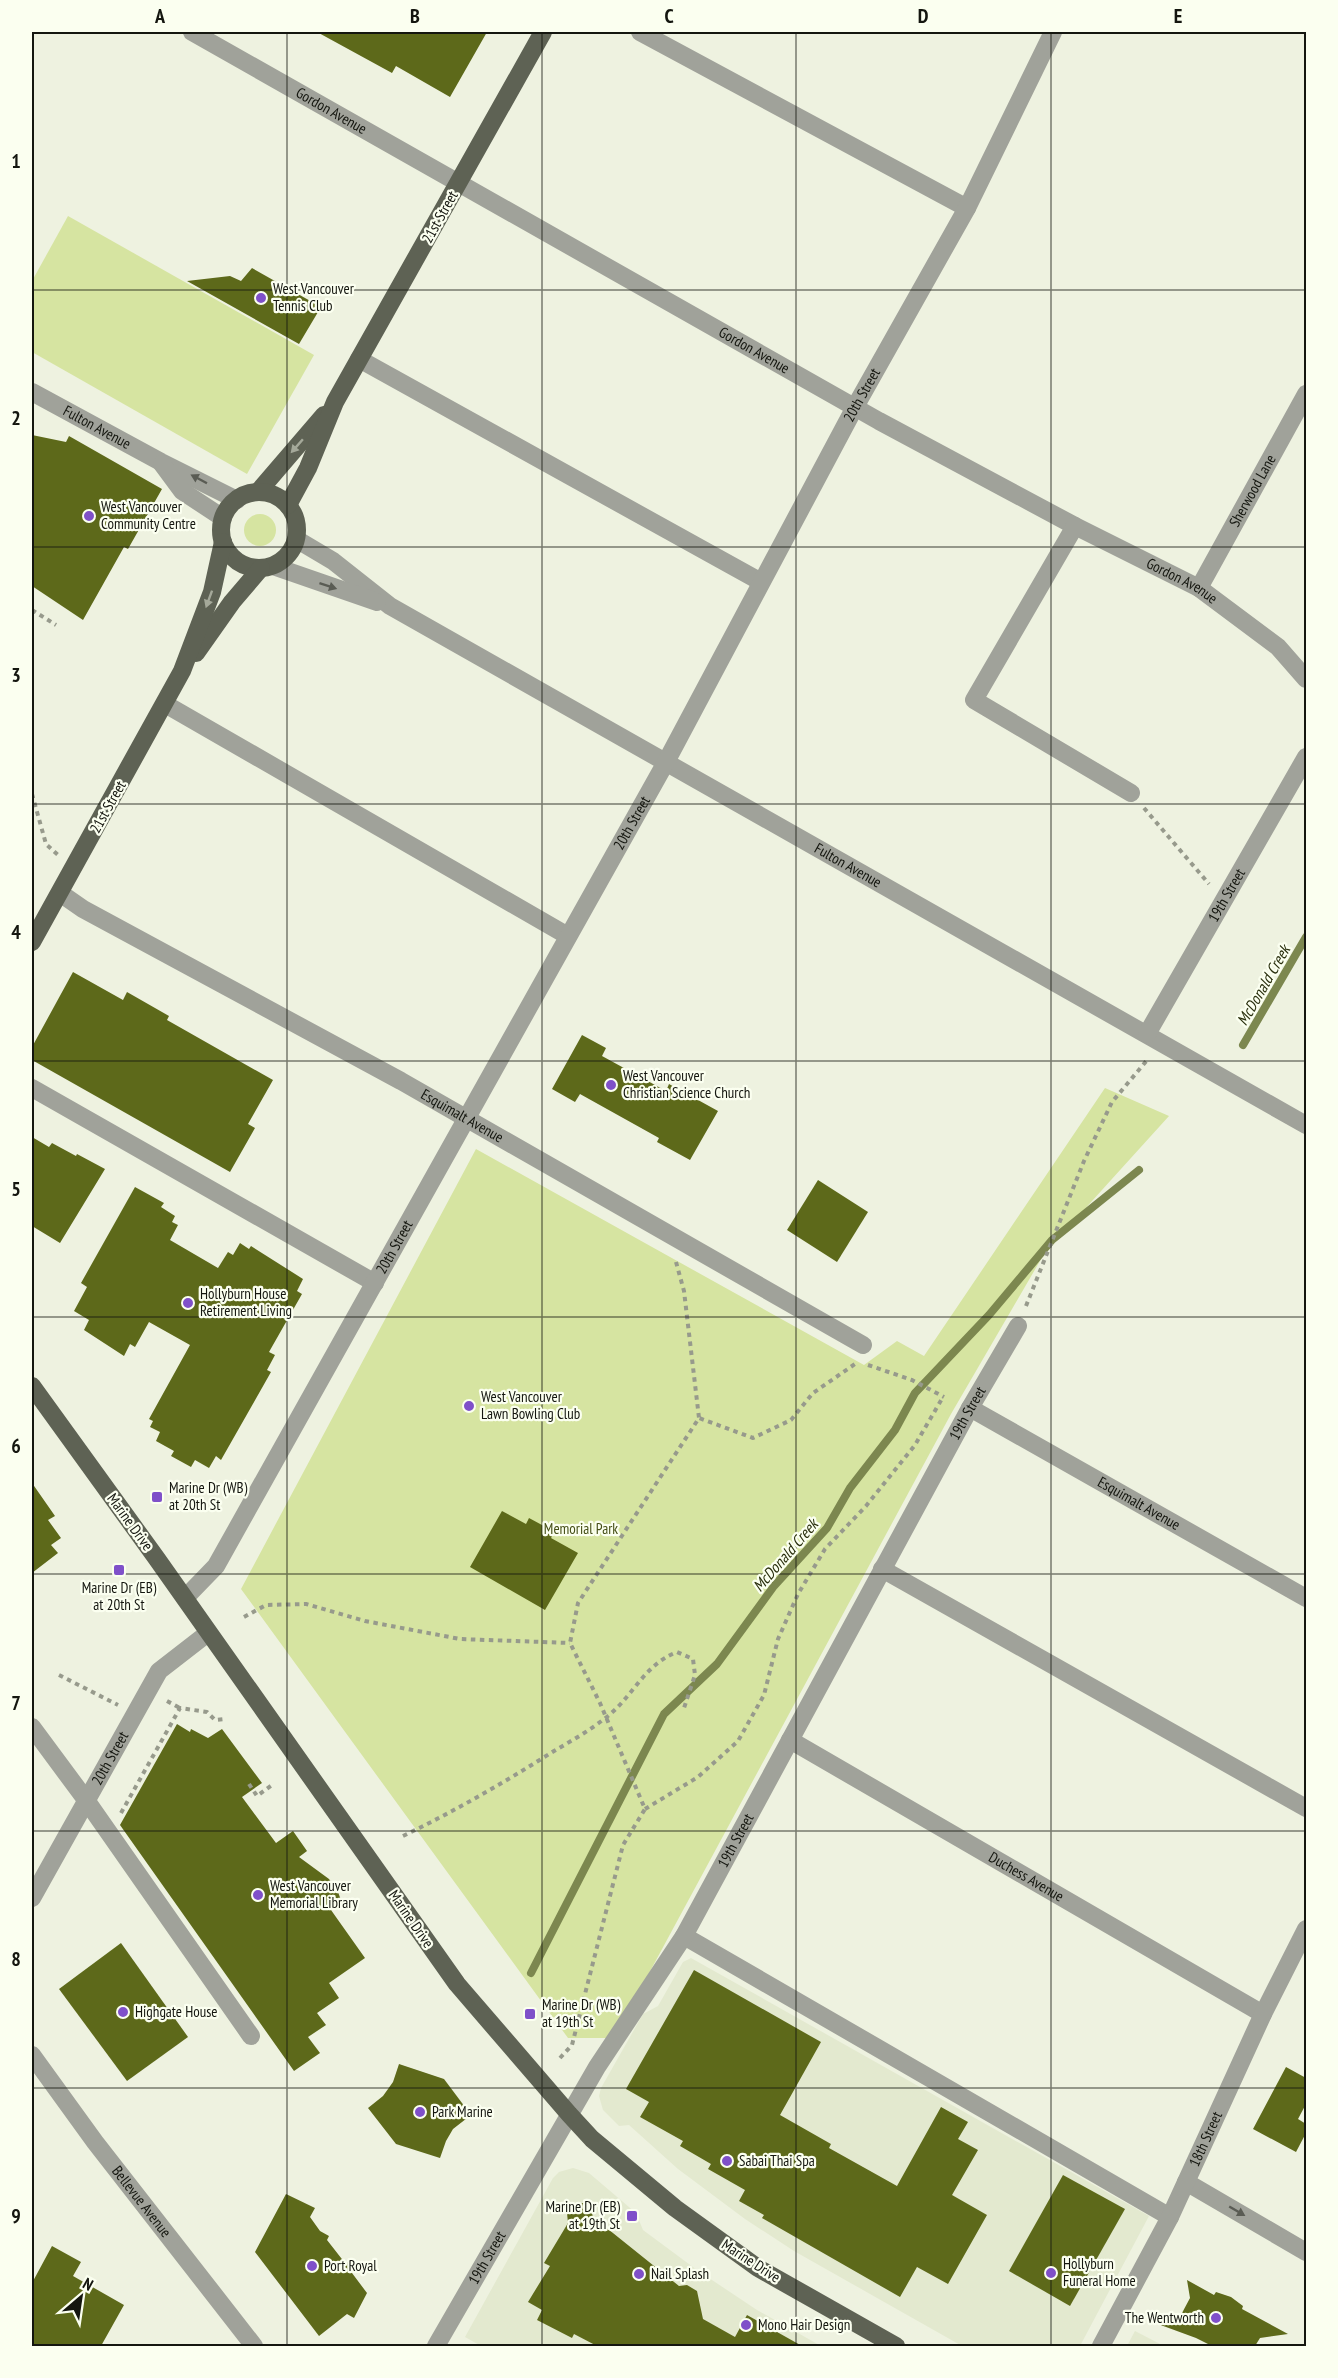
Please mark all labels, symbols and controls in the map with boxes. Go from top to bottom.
text: A [154,3,166,29]
text: B [410,3,420,29]
text: C [664,3,674,29]
text: D [918,3,929,29]
text: E [1174,3,1182,29]
street label: Gordon Avenue [293,83,370,138]
text: 1 [11,148,21,174]
street label: 21st Street [417,187,462,246]
place label: West Vancouver Tennis Club [273,279,355,315]
marker: West Vancouver Tennis Club [254,291,268,305]
street label: Gordon Avenue [716,322,793,377]
street label: 20th Street [839,364,884,425]
street label: Fulton Avenue [60,401,134,453]
text: 2 [11,405,21,431]
one-way arrow [291,438,304,453]
street label: Sherwood Lane [1225,451,1280,530]
one-way arrow [191,475,208,484]
place label: West Vancouver Community Centre [101,497,196,533]
marker: West Vancouver Community Centre [82,509,96,523]
street label: Gordon Avenue [1143,553,1222,608]
one-way arrow [319,582,337,591]
one-way arrow [204,590,214,608]
text: 3 [11,662,21,688]
street label: 21st Street [85,777,130,836]
street label: 20th Street [609,793,654,853]
street label: Fulton Avenue [811,839,885,892]
street label: 19th Street [1203,865,1249,925]
text: 4 [11,919,21,945]
water label: McDonald Creek [1232,940,1295,1029]
place label: West Vancouver Christian Science Church [623,1066,750,1102]
marker: West Vancouver Christian Science Church [604,1078,618,1092]
street label: Esquimalt Avenue [418,1084,507,1147]
text: 5 [11,1176,21,1202]
street label: 20th Street [371,1217,417,1277]
place label: Hollyburn House Retirement Living [200,1284,292,1320]
marker: Hollyburn House Retirement Living [181,1296,195,1310]
street label: 19th Street [944,1383,990,1443]
place label: West Vancouver Lawn Bowling Club [481,1387,580,1423]
marker: West Vancouver Lawn Bowling Club [462,1399,476,1413]
text: 6 [11,1433,21,1459]
street label: Esquimalt Avenue [1094,1472,1184,1534]
place label: Marine Dr (WB) at 20th St [169,1478,248,1514]
street label: Marine Drive [103,1489,158,1554]
marker: Marine Dr (WB) at 20th St [150,1490,164,1504]
water label: McDonald Creek [748,1513,823,1595]
park label: Memorial Park [544,1519,618,1538]
marker: Marine Dr (EB) at 20th St [112,1563,126,1577]
place label: Marine Dr (EB) at 20th St [82,1578,157,1614]
text: 7 [11,1690,21,1716]
street label: 20th Street [87,1728,132,1788]
street label: 19th Street [713,1810,758,1871]
street label: Duchess Avenue [986,1847,1067,1906]
place label: West Vancouver Memorial Library [270,1876,358,1912]
street label: Marine Drive [385,1886,438,1951]
marker: West Vancouver Memorial Library [251,1888,265,1902]
text: 8 [11,1946,21,1972]
place label: Marine Dr (WB) at 19th St [542,1995,621,2031]
place label: Highgate House [135,2002,218,2021]
marker: Highgate House [116,2005,130,2019]
marker: Marine Dr (WB) at 19th St [523,2007,537,2021]
place label: Park Marine [432,2102,493,2121]
marker: Park Marine [413,2105,427,2119]
street label: 18th Street [1184,2108,1226,2169]
place label: Sabai Thai Spa [739,2151,815,2170]
marker: Sabai Thai Spa [720,2154,734,2168]
street label: Bellevue Avenue [108,2162,176,2241]
place label: Marine Dr (EB) at 19th St [545,2197,620,2233]
text: 9 [11,2203,21,2229]
one-way arrow [1229,2206,1246,2216]
marker: Marine Dr (EB) at 19th St [625,2209,639,2223]
street label: 19th Street [464,2227,509,2288]
street label: Marine Drive [718,2235,784,2287]
place label: Hollyburn Funeral Home [1063,2254,1136,2290]
place label: Port Royal [324,2256,377,2275]
marker: Port Royal [305,2259,319,2273]
place label: Nail Splash [651,2264,709,2283]
marker: Hollyburn Funeral Home [1044,2266,1058,2280]
north arrow [51,2267,111,2327]
marker: Nail Splash [632,2267,646,2281]
text: N [80,2273,97,2295]
place label: The Wentworth [1125,2308,1204,2327]
marker: The Wentworth [1209,2311,1223,2325]
place label: Mono Hair Design [758,2315,850,2334]
marker: Mono Hair Design [739,2318,753,2332]

